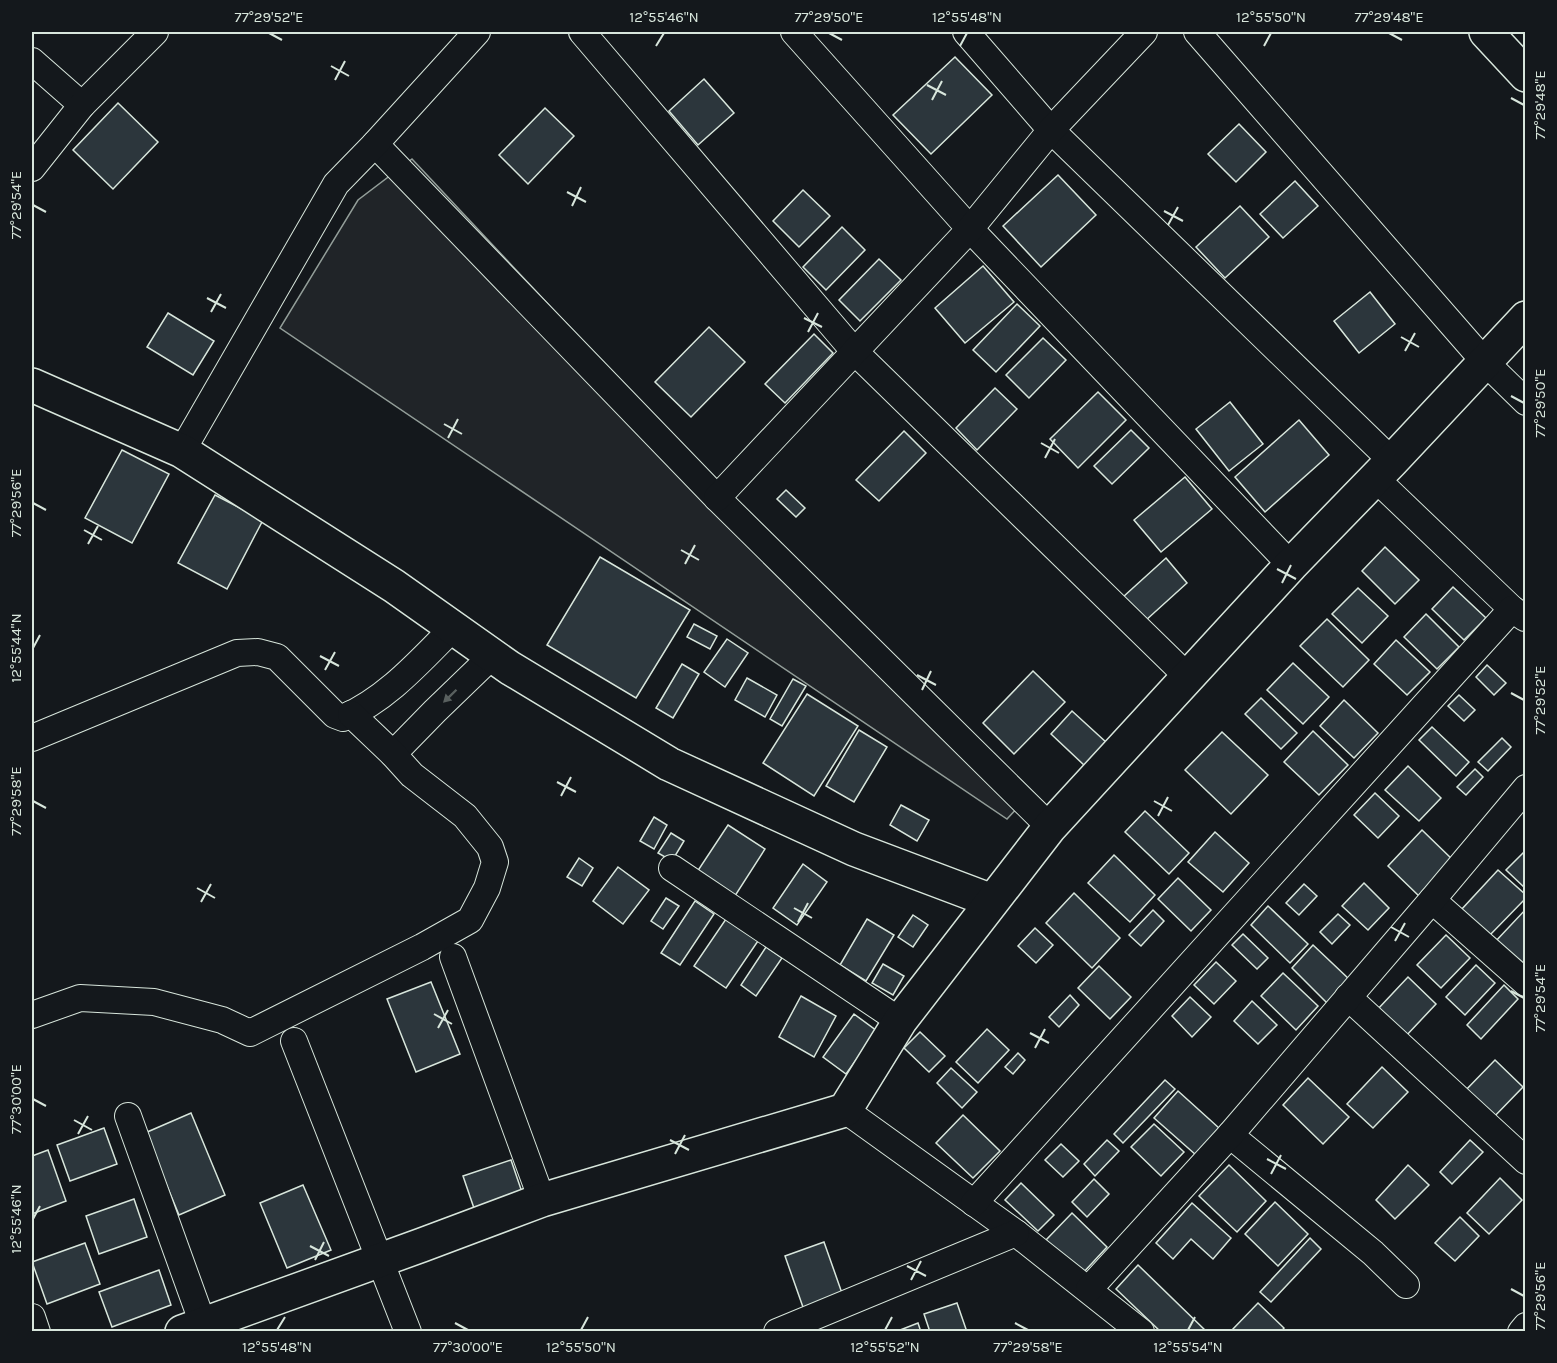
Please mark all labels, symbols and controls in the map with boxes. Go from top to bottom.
text: 77°29'52"E [235,8,303,26]
text: 12°55'46"N [629,8,699,26]
text: 77°29'50"E [795,8,864,26]
text: 12°55'48"N [932,8,1002,26]
text: 12°55'50"N [1236,8,1306,26]
text: 77°29'48"E [1354,8,1424,26]
text: 77°29'48"E [1531,70,1549,140]
text: 77°29'54"E [7,171,25,239]
text: 77°29'50"E [1531,369,1549,438]
text: 77°29'56"E [7,469,25,537]
text: 12°55'44"N [7,613,25,683]
text: 77°29'52"E [1531,666,1549,734]
one-way arrow [442,689,457,703]
text: 77°29'58"E [7,766,25,836]
text: 77°29'54"E [1531,964,1549,1032]
text: 77°30'00"E [7,1064,25,1134]
text: 12°55'46"N [7,1184,25,1254]
text: 77°29'56"E [1531,1262,1549,1330]
text: 12°55'48"N [242,1338,312,1356]
text: 77°30'00"E [433,1338,503,1356]
text: 12°55'50"N [546,1338,616,1356]
text: 12°55'52"N [850,1338,920,1356]
text: 77°29'58"E [993,1338,1063,1356]
text: 12°55'54"N [1153,1338,1223,1356]

